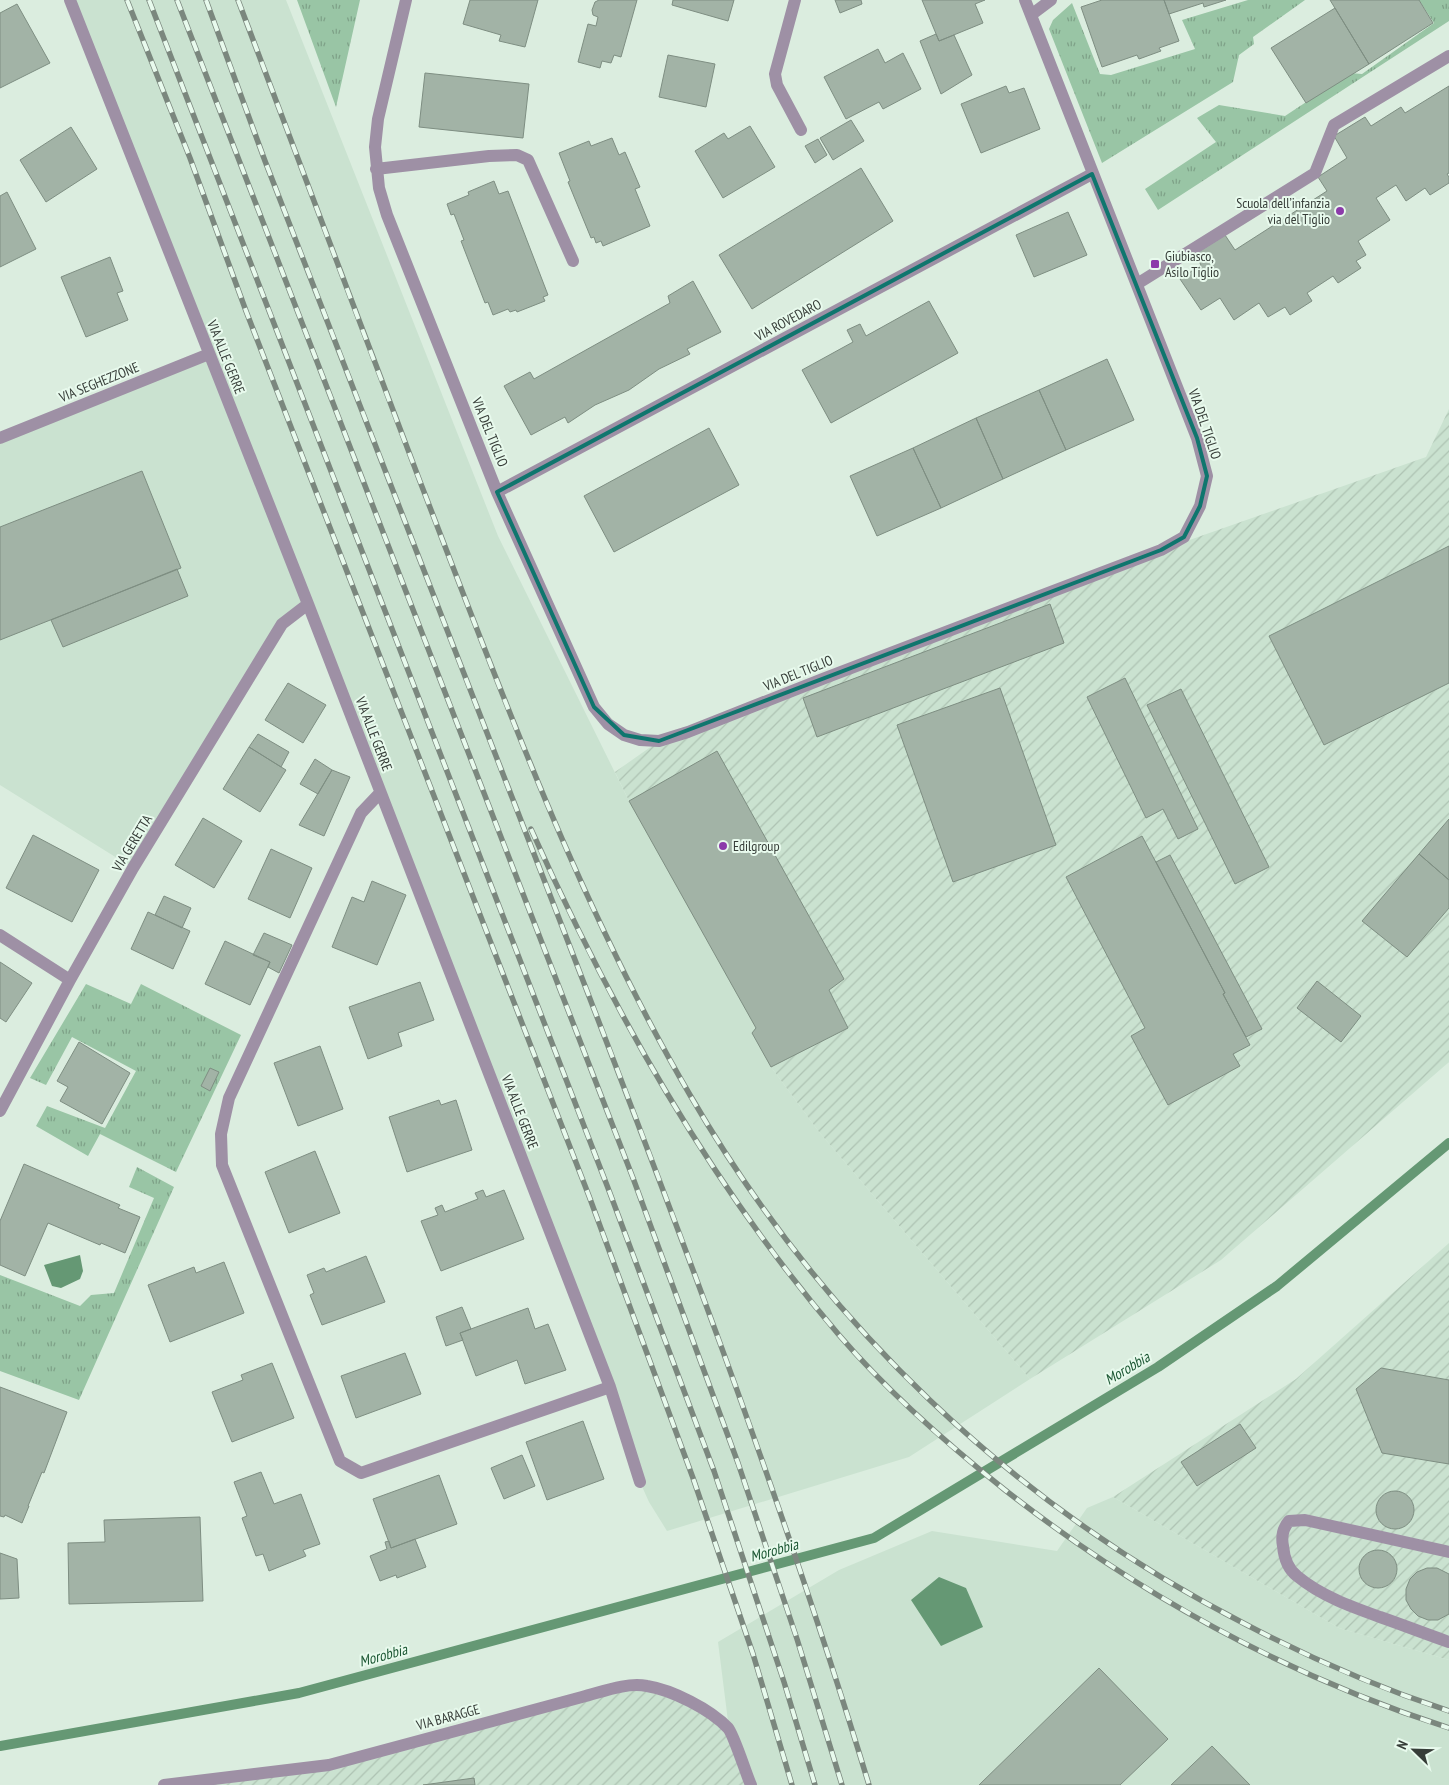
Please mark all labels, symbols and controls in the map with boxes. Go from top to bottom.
place label: Scuola dell’infanzia via del Tiglio [1236,194,1330,228]
marker: Scuola dell’infanzia via del Tiglio [1334,205,1346,217]
place label: Giubiasco, Asilo Tiglio [1165,247,1219,281]
marker: Giubiasco, Asilo Tiglio [1149,258,1161,270]
street label: VIA ROVEDARO [751,295,825,345]
street label: VIA ALLE GERRE [203,317,249,397]
street label: VIA SEGHEZZONE [56,358,141,407]
street label: VIA DEL TIGLIO [1184,385,1226,462]
street label: VIA DEL TIGLIO [468,394,512,470]
street label: VIA DEL TIGLIO [760,651,836,695]
street label: VIA ALLE GERRE [351,693,396,774]
street label: VIA GERETTA [108,811,156,876]
place label: Edilgroup [733,837,779,855]
marker: Edilgroup [717,840,729,852]
street label: VIA ALLE GERRE [497,1071,542,1152]
water label: Morobbia [1101,1347,1154,1389]
water label: Morobbia [748,1534,801,1566]
water label: Morobbia [357,1639,410,1671]
street label: VIA BARAGGE [414,1700,482,1734]
north arrow [1389,1725,1439,1775]
text: N [1392,1738,1412,1752]

